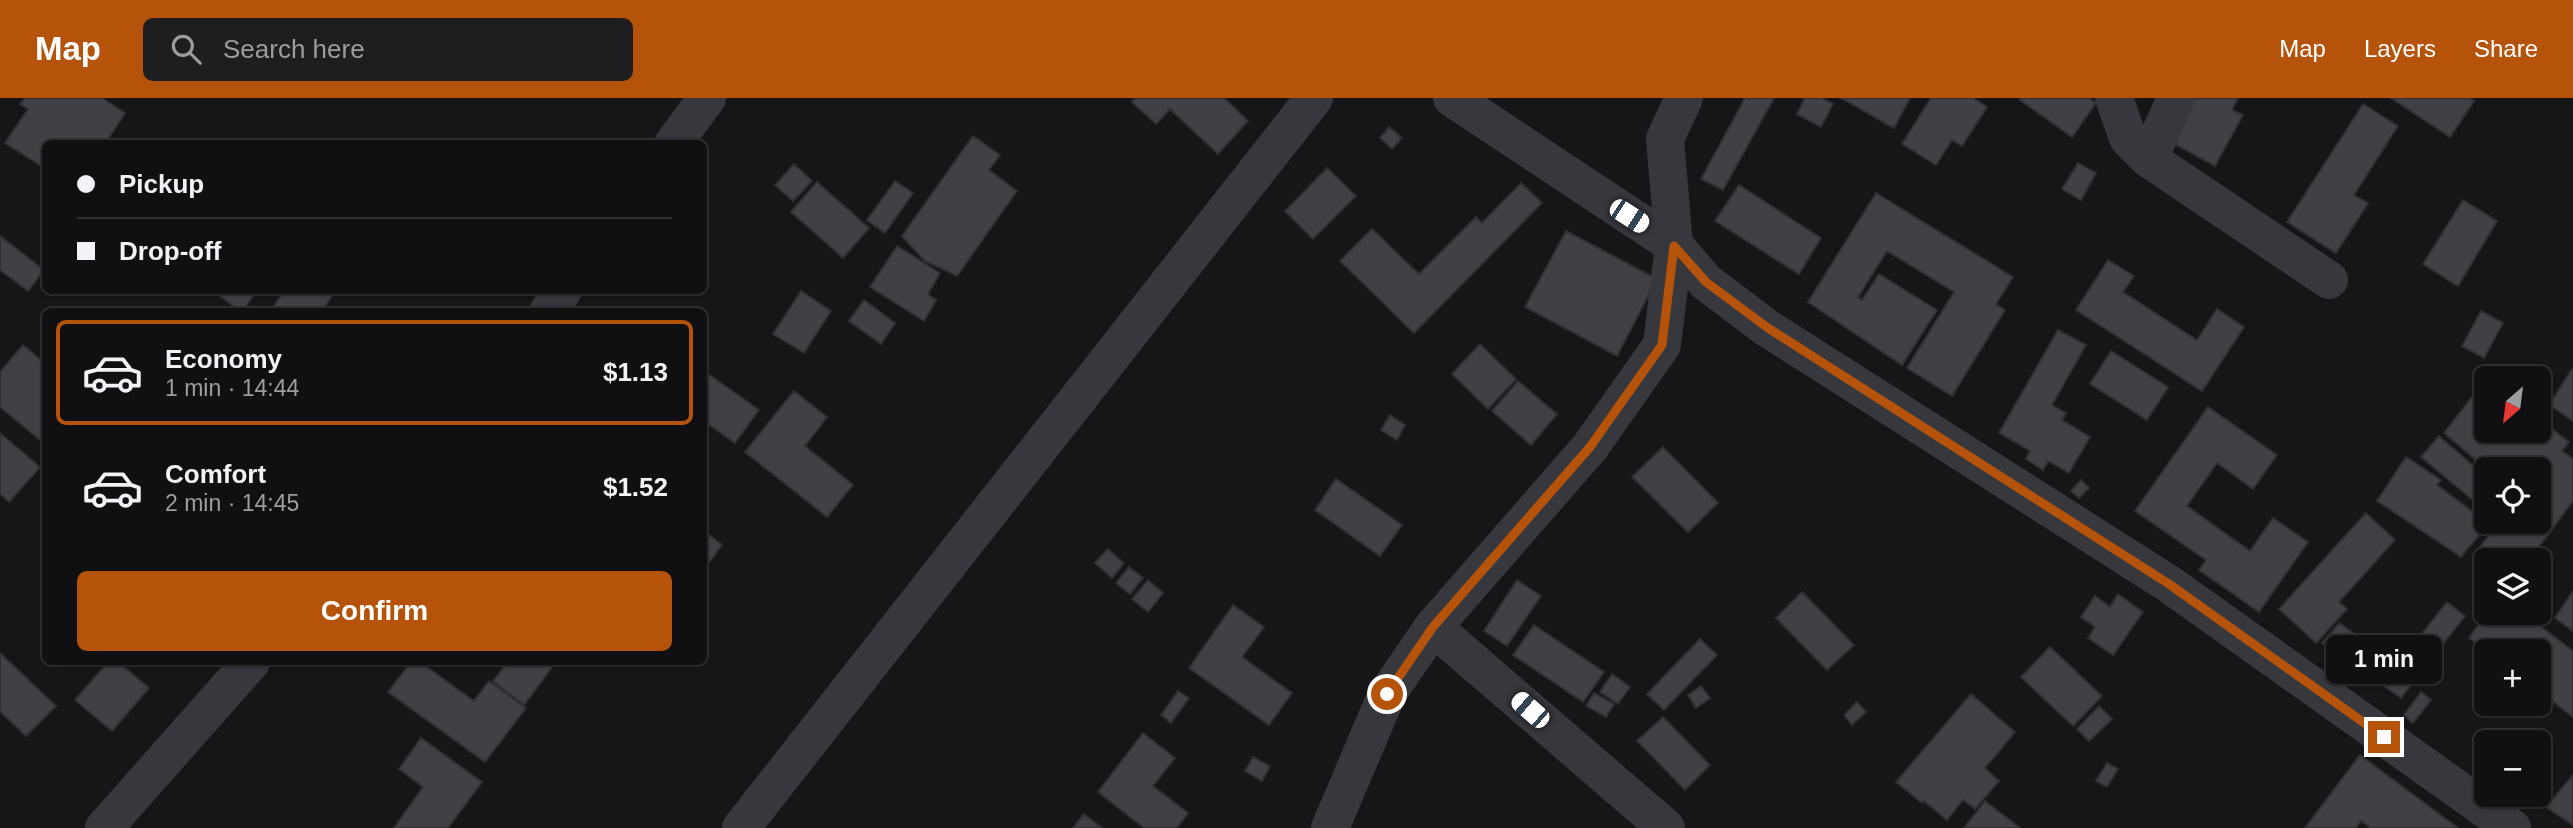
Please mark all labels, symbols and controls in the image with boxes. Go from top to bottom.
search box [143,18,633,81]
text: Map [35,30,101,67]
icon: search [167,30,205,68]
text: Search here [223,34,365,64]
text: Map [2279,35,2326,62]
text: Layers [2364,35,2436,62]
text: Share [2474,35,2538,62]
text: Pickup [119,169,204,199]
car [1606,196,1653,236]
text: Drop-off [119,236,222,266]
icon: car [81,341,144,404]
text: Economy [165,344,282,374]
text: $1.13 [603,357,668,387]
north arrow [2474,366,2552,443]
map controls [2474,366,2551,807]
text: 1 min · 14:44 [165,375,299,401]
icon: car [81,456,144,519]
button: locate [2474,457,2551,534]
text: Comfort [165,459,266,489]
text: $1.52 [603,472,668,502]
text: 2 min · 14:45 [165,490,299,516]
button: layers [2474,548,2551,625]
button: Confirm [77,571,672,651]
callout: 1 min [2326,636,2442,684]
button: + [2474,639,2551,716]
text: 1 min [2354,646,2414,672]
route start [1371,678,1403,710]
car [1508,688,1553,732]
route end [2368,721,2400,753]
button: − [2474,730,2551,807]

